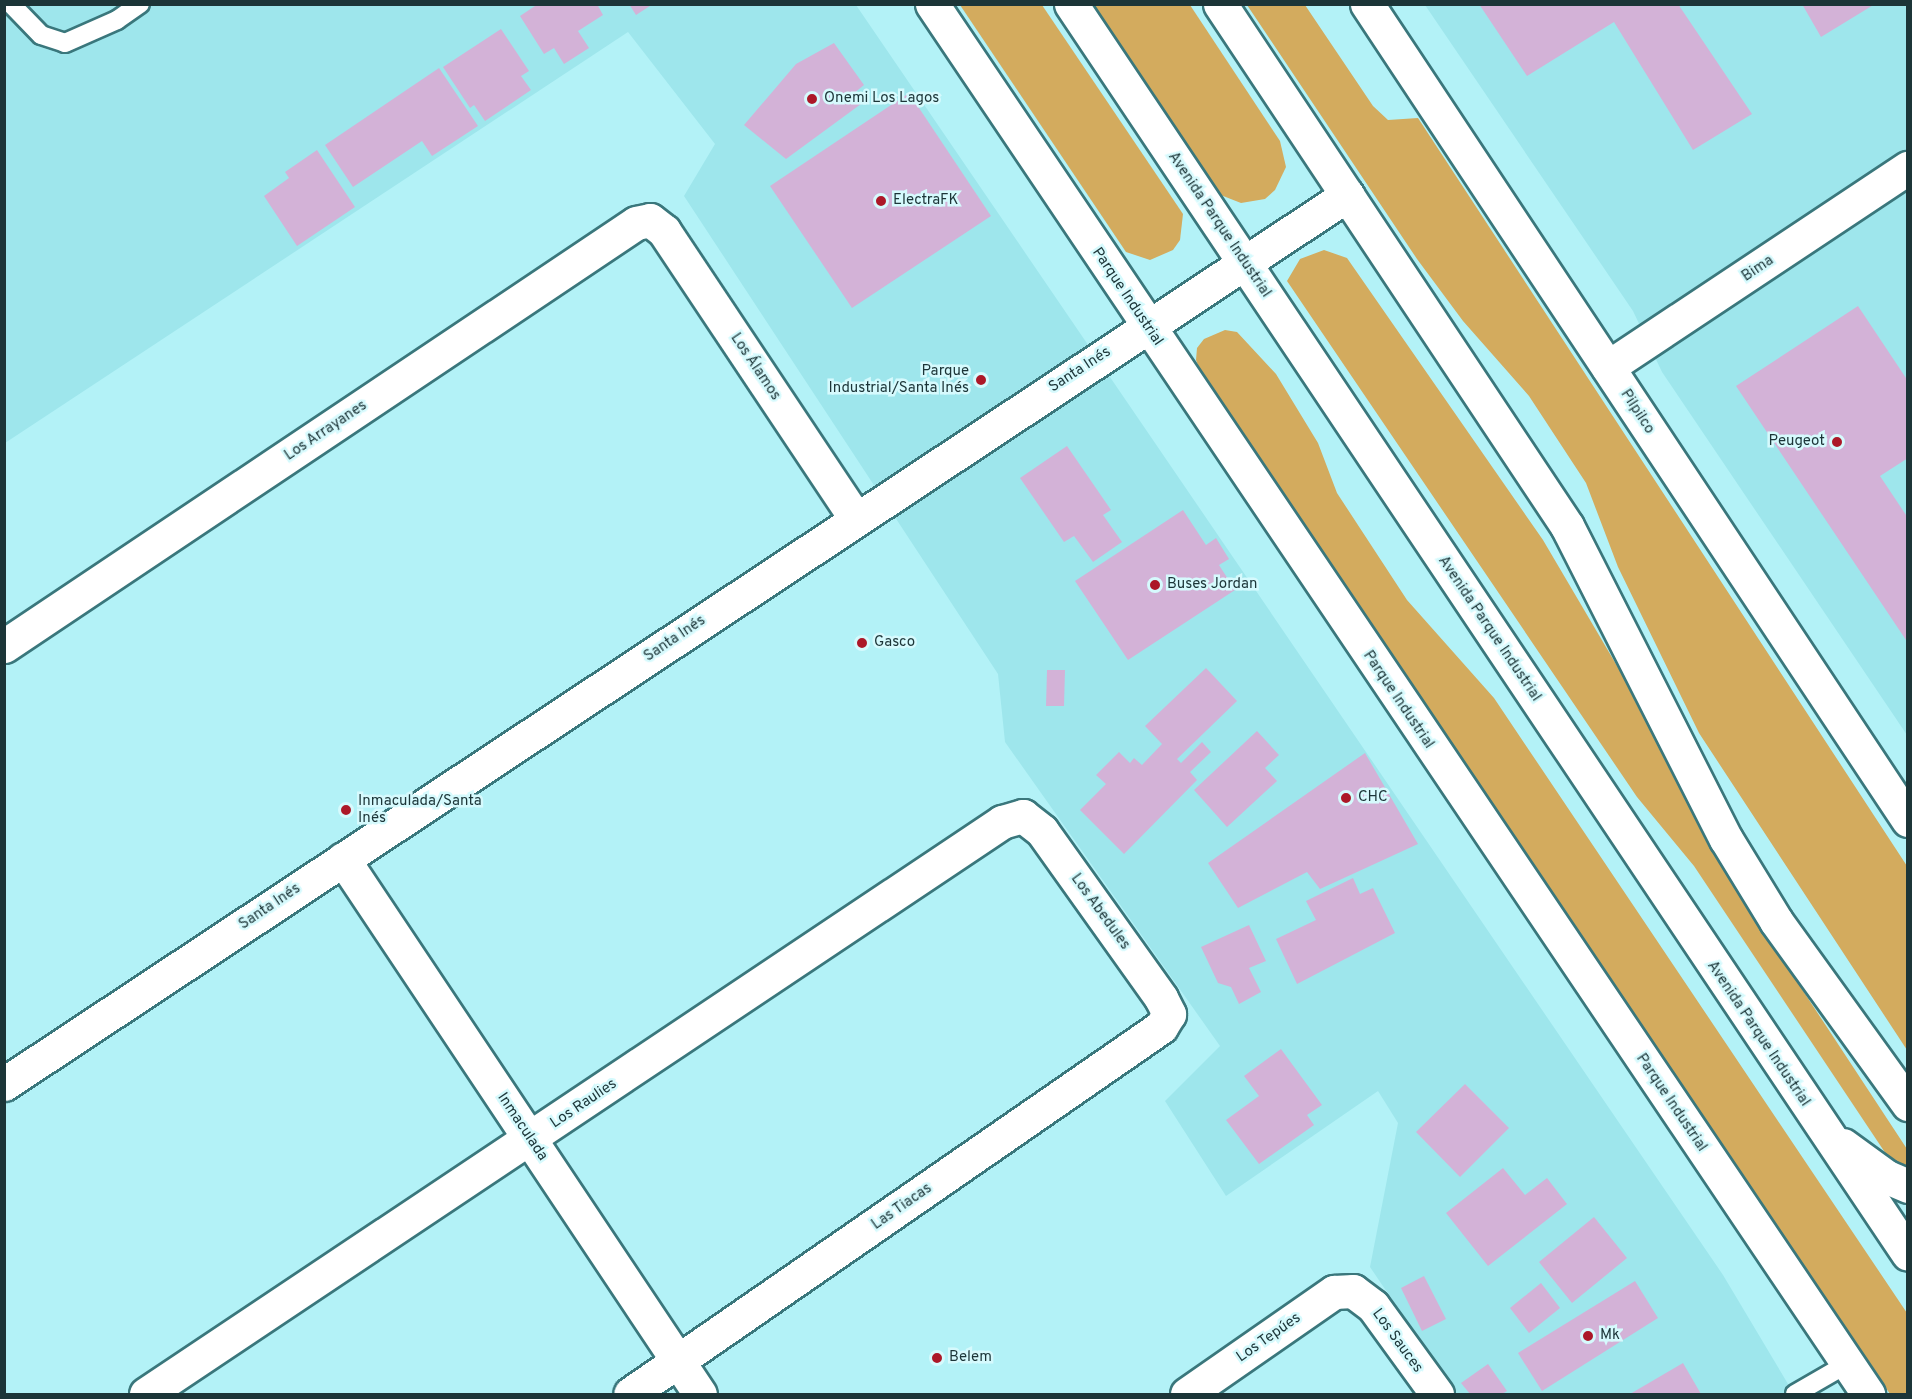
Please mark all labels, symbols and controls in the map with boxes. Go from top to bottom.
place label: Onemi Los Lagos [824,90,939,108]
marker: Onemi Los Lagos [805,92,819,106]
street label: Avenida Parque Industrial [1164,149,1274,301]
place label: ElectraFK [893,192,958,210]
marker: ElectraFK [874,194,888,208]
street label: Parque Industrial [1088,245,1166,349]
street label: Bima [1739,252,1777,286]
street label: Los Álamos [726,330,784,404]
street label: Santa Inés [1046,343,1114,397]
place label: Parque Industrial/Santa Inés [829,362,969,397]
marker: Parque Industrial/Santa Inés [974,373,988,387]
street label: Pilpilco [1616,386,1658,438]
street label: Los Arrayanes [281,397,371,465]
place label: Peugeot [1768,433,1825,451]
marker: Peugeot [1830,435,1844,449]
street label: Avenida Parque Industrial [1434,553,1544,705]
place label: Buses Jordan [1167,576,1258,594]
marker: Buses Jordan [1148,578,1162,592]
street label: Santa Inés [641,612,709,666]
place label: Gasco [874,634,915,652]
marker: Gasco [855,636,869,650]
street label: Parque Industrial [1359,648,1437,752]
place label: CHC [1358,789,1388,807]
marker: CHC [1339,791,1353,805]
place label: Inmaculada/Santa Inés [358,792,482,827]
marker: Inmaculada/Santa Inés [339,803,353,817]
street label: Los Abedules [1066,870,1134,954]
street label: Santa Inés [236,880,304,934]
street label: Avenida Parque Industrial [1703,958,1813,1110]
street label: Parque Industrial [1632,1051,1710,1155]
street label: Los Raulies [547,1075,621,1133]
street label: Inmaculada [493,1090,551,1164]
street label: Las Tiacas [868,1180,936,1234]
street label: Los Sauces [1368,1305,1426,1377]
street label: Los Tepúes [1233,1309,1305,1367]
place label: Mk [1600,1327,1620,1345]
marker: Mk [1581,1329,1595,1343]
place label: Belem [949,1349,992,1367]
marker: Belem [930,1351,944,1365]

